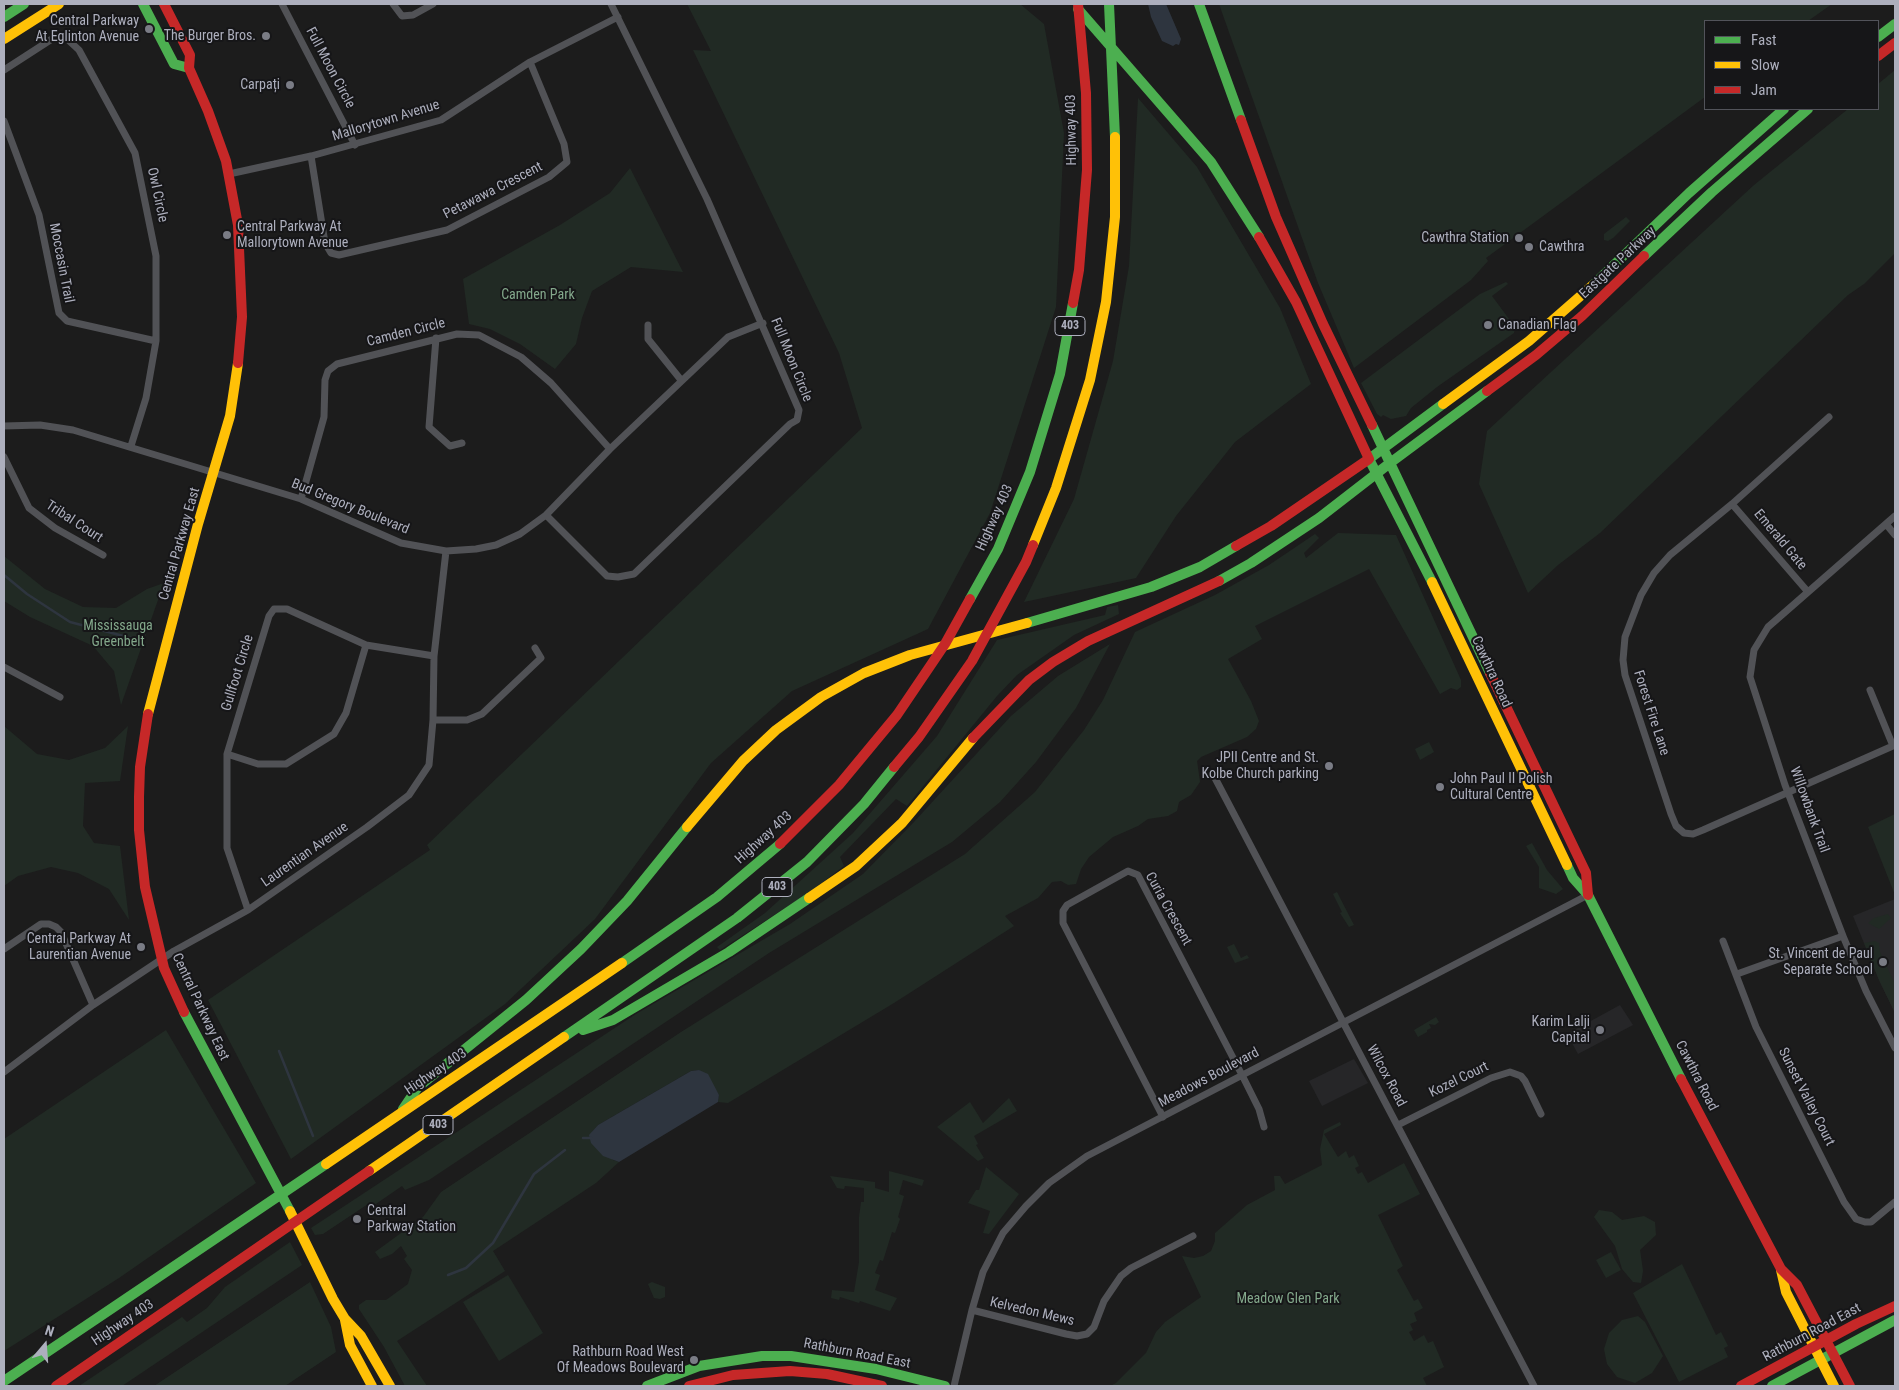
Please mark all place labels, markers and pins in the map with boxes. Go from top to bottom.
place label: Central Parkway At Eglinton Avenue [35,13,139,46]
marker: Central Parkway At Eglinton Avenue [143,23,155,35]
place label: The Burger Bros. [164,28,256,44]
marker: The Burger Bros. [260,30,272,42]
place label: Carpați [240,77,280,93]
marker: Carpați [284,79,296,91]
place label: Central Parkway At Mallorytown Avenue [237,219,348,252]
marker: Central Parkway At Mallorytown Avenue [221,229,233,241]
place label: Cawthra Station [1421,230,1509,246]
marker: Cawthra Station [1513,232,1525,244]
place label: Cawthra [1539,239,1584,255]
marker: Cawthra [1523,241,1535,253]
place label: Canadian Flag [1498,317,1577,333]
marker: Canadian Flag [1482,319,1494,331]
place label: JPII Centre and St. Kolbe Church parking [1202,750,1319,782]
marker: JPII Centre and St. Kolbe Church parking [1323,760,1335,772]
place label: John Paul II Polish Cultural Centre [1450,771,1553,804]
marker: John Paul II Polish Cultural Centre [1434,781,1446,793]
place label: Central Parkway At Laurentian Avenue [27,931,131,964]
marker: Central Parkway At Laurentian Avenue [135,941,147,953]
place label: St. Vincent de Paul Separate School [1769,946,1873,979]
marker: St. Vincent de Paul Separate School [1877,956,1889,968]
place label: Karim Lalji Capital [1531,1014,1590,1046]
marker: Karim Lalji Capital [1594,1024,1606,1036]
place label: Central Parkway Station [367,1203,456,1236]
marker: Central Parkway Station [351,1213,363,1225]
place label: Rathburn Road West Of Meadows Boulevard [557,1344,684,1376]
marker: Rathburn Road West Of Meadows Boulevard [688,1354,700,1366]

